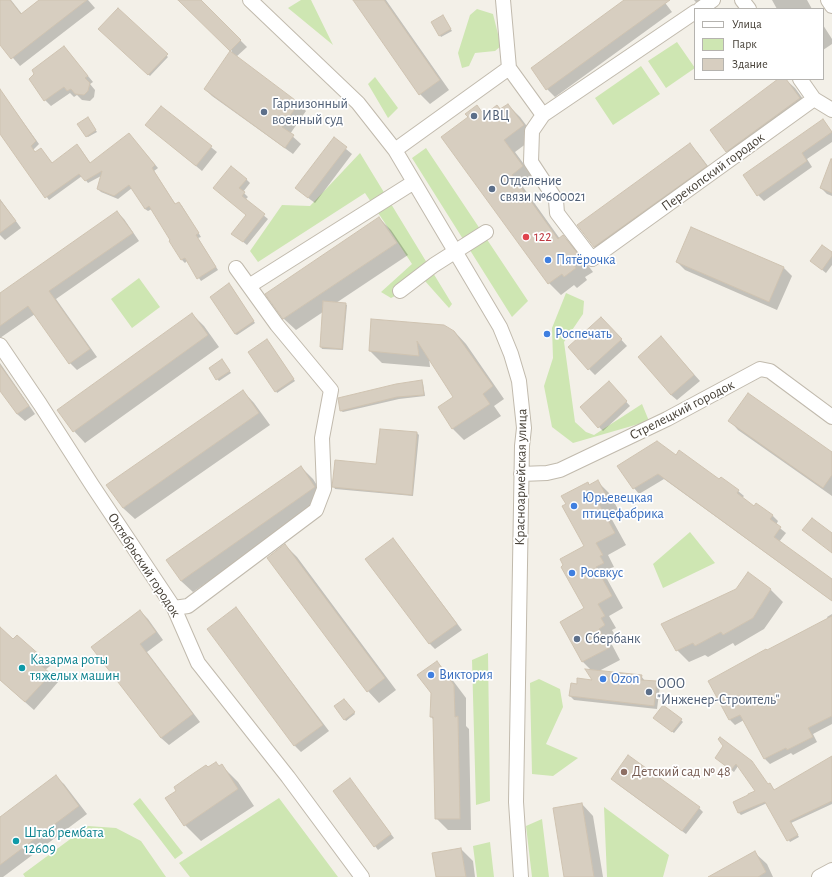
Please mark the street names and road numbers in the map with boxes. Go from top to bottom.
street label: Перекопский городок [658,129,768,215]
street label: Стрелецкий городок [627,376,737,444]
street label: Красноармейская улица [511,408,531,546]
street label: Октябрьский городок [104,510,184,620]

